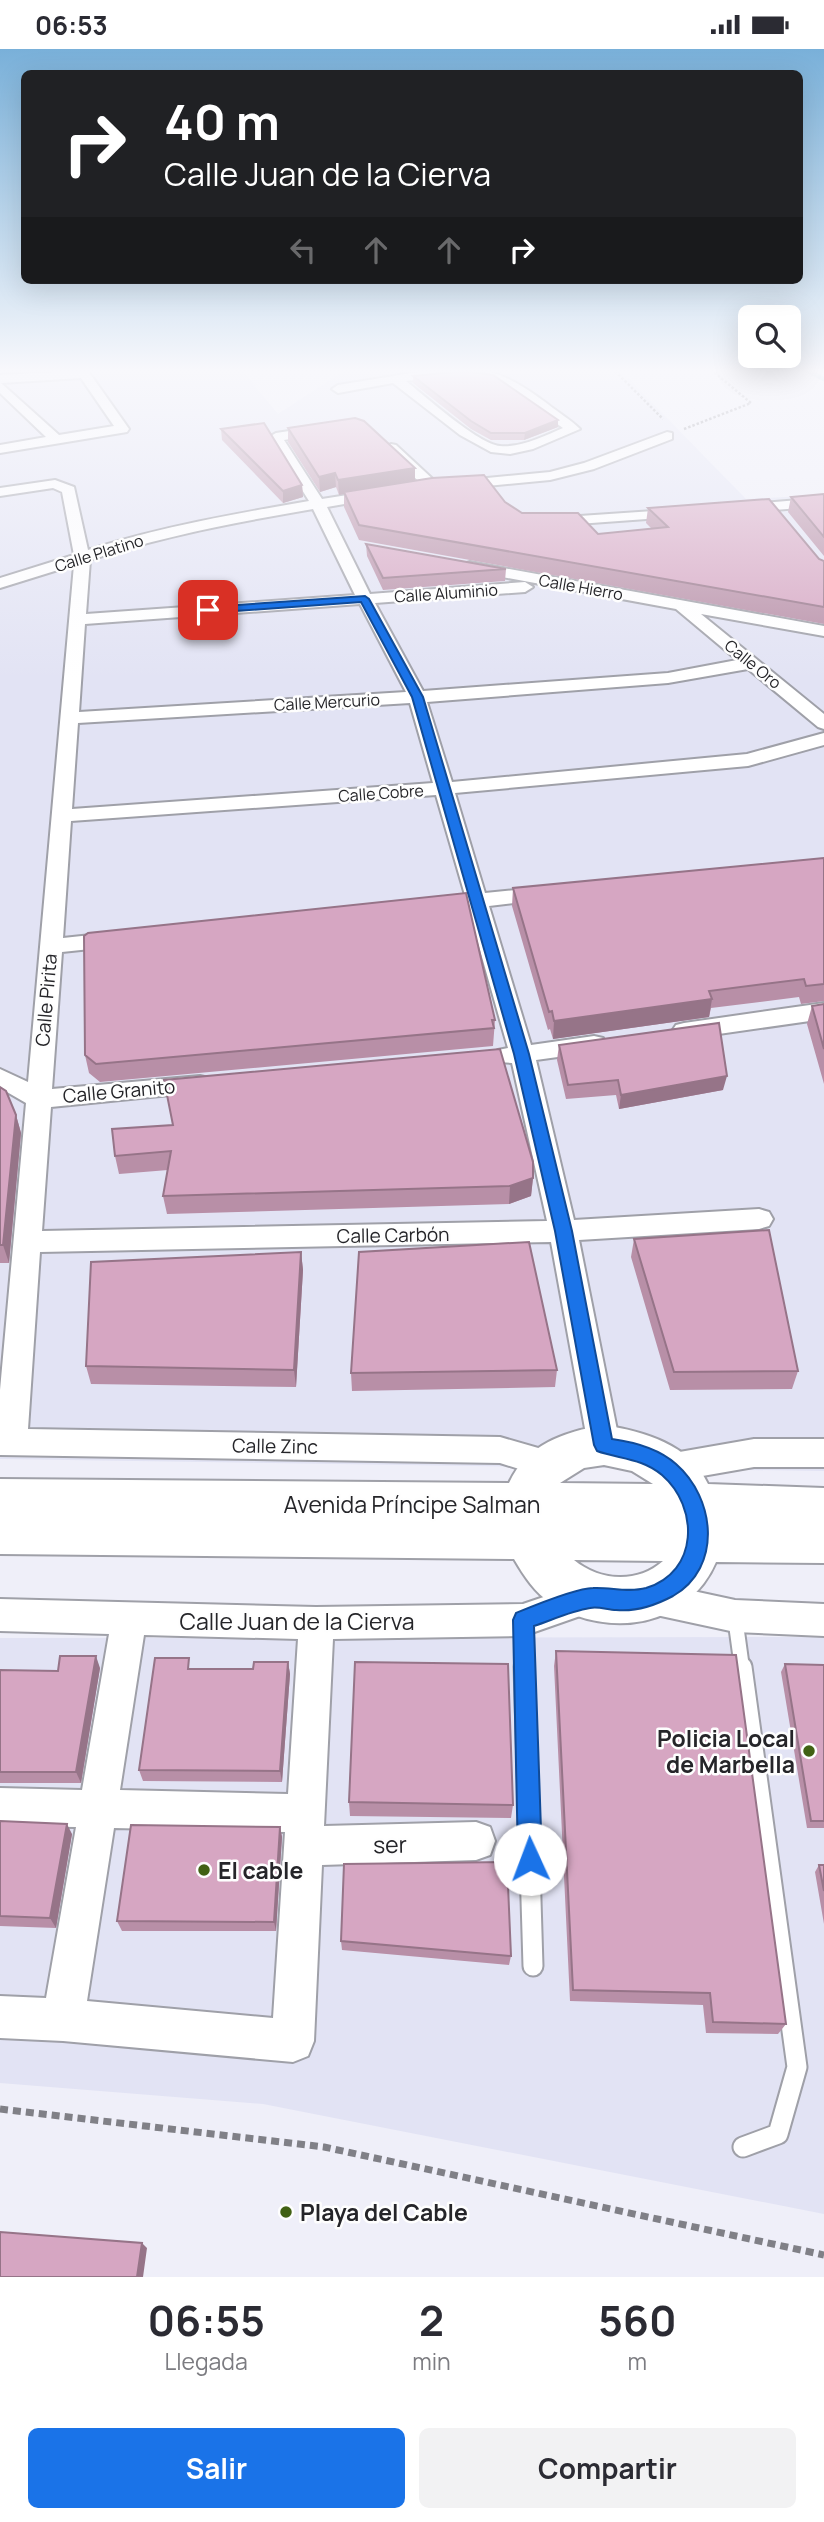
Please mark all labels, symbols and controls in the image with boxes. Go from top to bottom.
text: 06:53 [35,7,108,43]
text: 40 m [164,88,280,155]
icon: right [49,98,140,189]
text: Calle Juan de la Cierva [164,152,491,196]
icon: left [284,231,322,269]
icon: ahead [357,231,395,269]
icon: ahead [430,231,468,269]
icon: right [503,231,541,269]
map controls [738,305,801,368]
button: search [738,305,801,368]
street label: Calle Platino [52,529,146,577]
street label: Calle Hierro [537,569,625,605]
street label: Calle Aluminio [393,578,499,608]
pin [178,580,238,640]
icon: arrive [189,591,227,629]
street label: Calle Oro [720,634,786,694]
street label: Calle Mercurio [273,688,381,716]
street label: Calle Cobre [337,779,425,807]
street label: Calle Pirita [29,952,63,1048]
street label: Calle Granito [62,1073,176,1109]
street label: Calle Carbón [336,1221,450,1249]
street label: Calle Zinc [232,1432,318,1460]
street label: Avenida Príncipe Salman [284,1488,540,1520]
street label: Calle Juan de la Cierva [179,1605,415,1637]
place label: Policia Local de Marbella [657,1722,795,1780]
marker: Policia Local de Marbella [801,1743,817,1759]
position arrow [493,1822,567,1896]
street label: ser [373,1828,407,1860]
place label: El cable [218,1854,303,1886]
marker: El cable [196,1862,212,1878]
place label: Playa del Cable [300,2196,468,2228]
marker: Playa del Cable [278,2204,294,2220]
text: 06:55 [147,2291,265,2349]
text: 2 [419,2291,444,2349]
text: 560 [598,2291,677,2349]
text: Llegada [164,2345,248,2377]
text: min [412,2345,451,2377]
text: m [628,2345,647,2377]
button: Salir [28,2428,405,2508]
button: Compartir [419,2428,796,2508]

